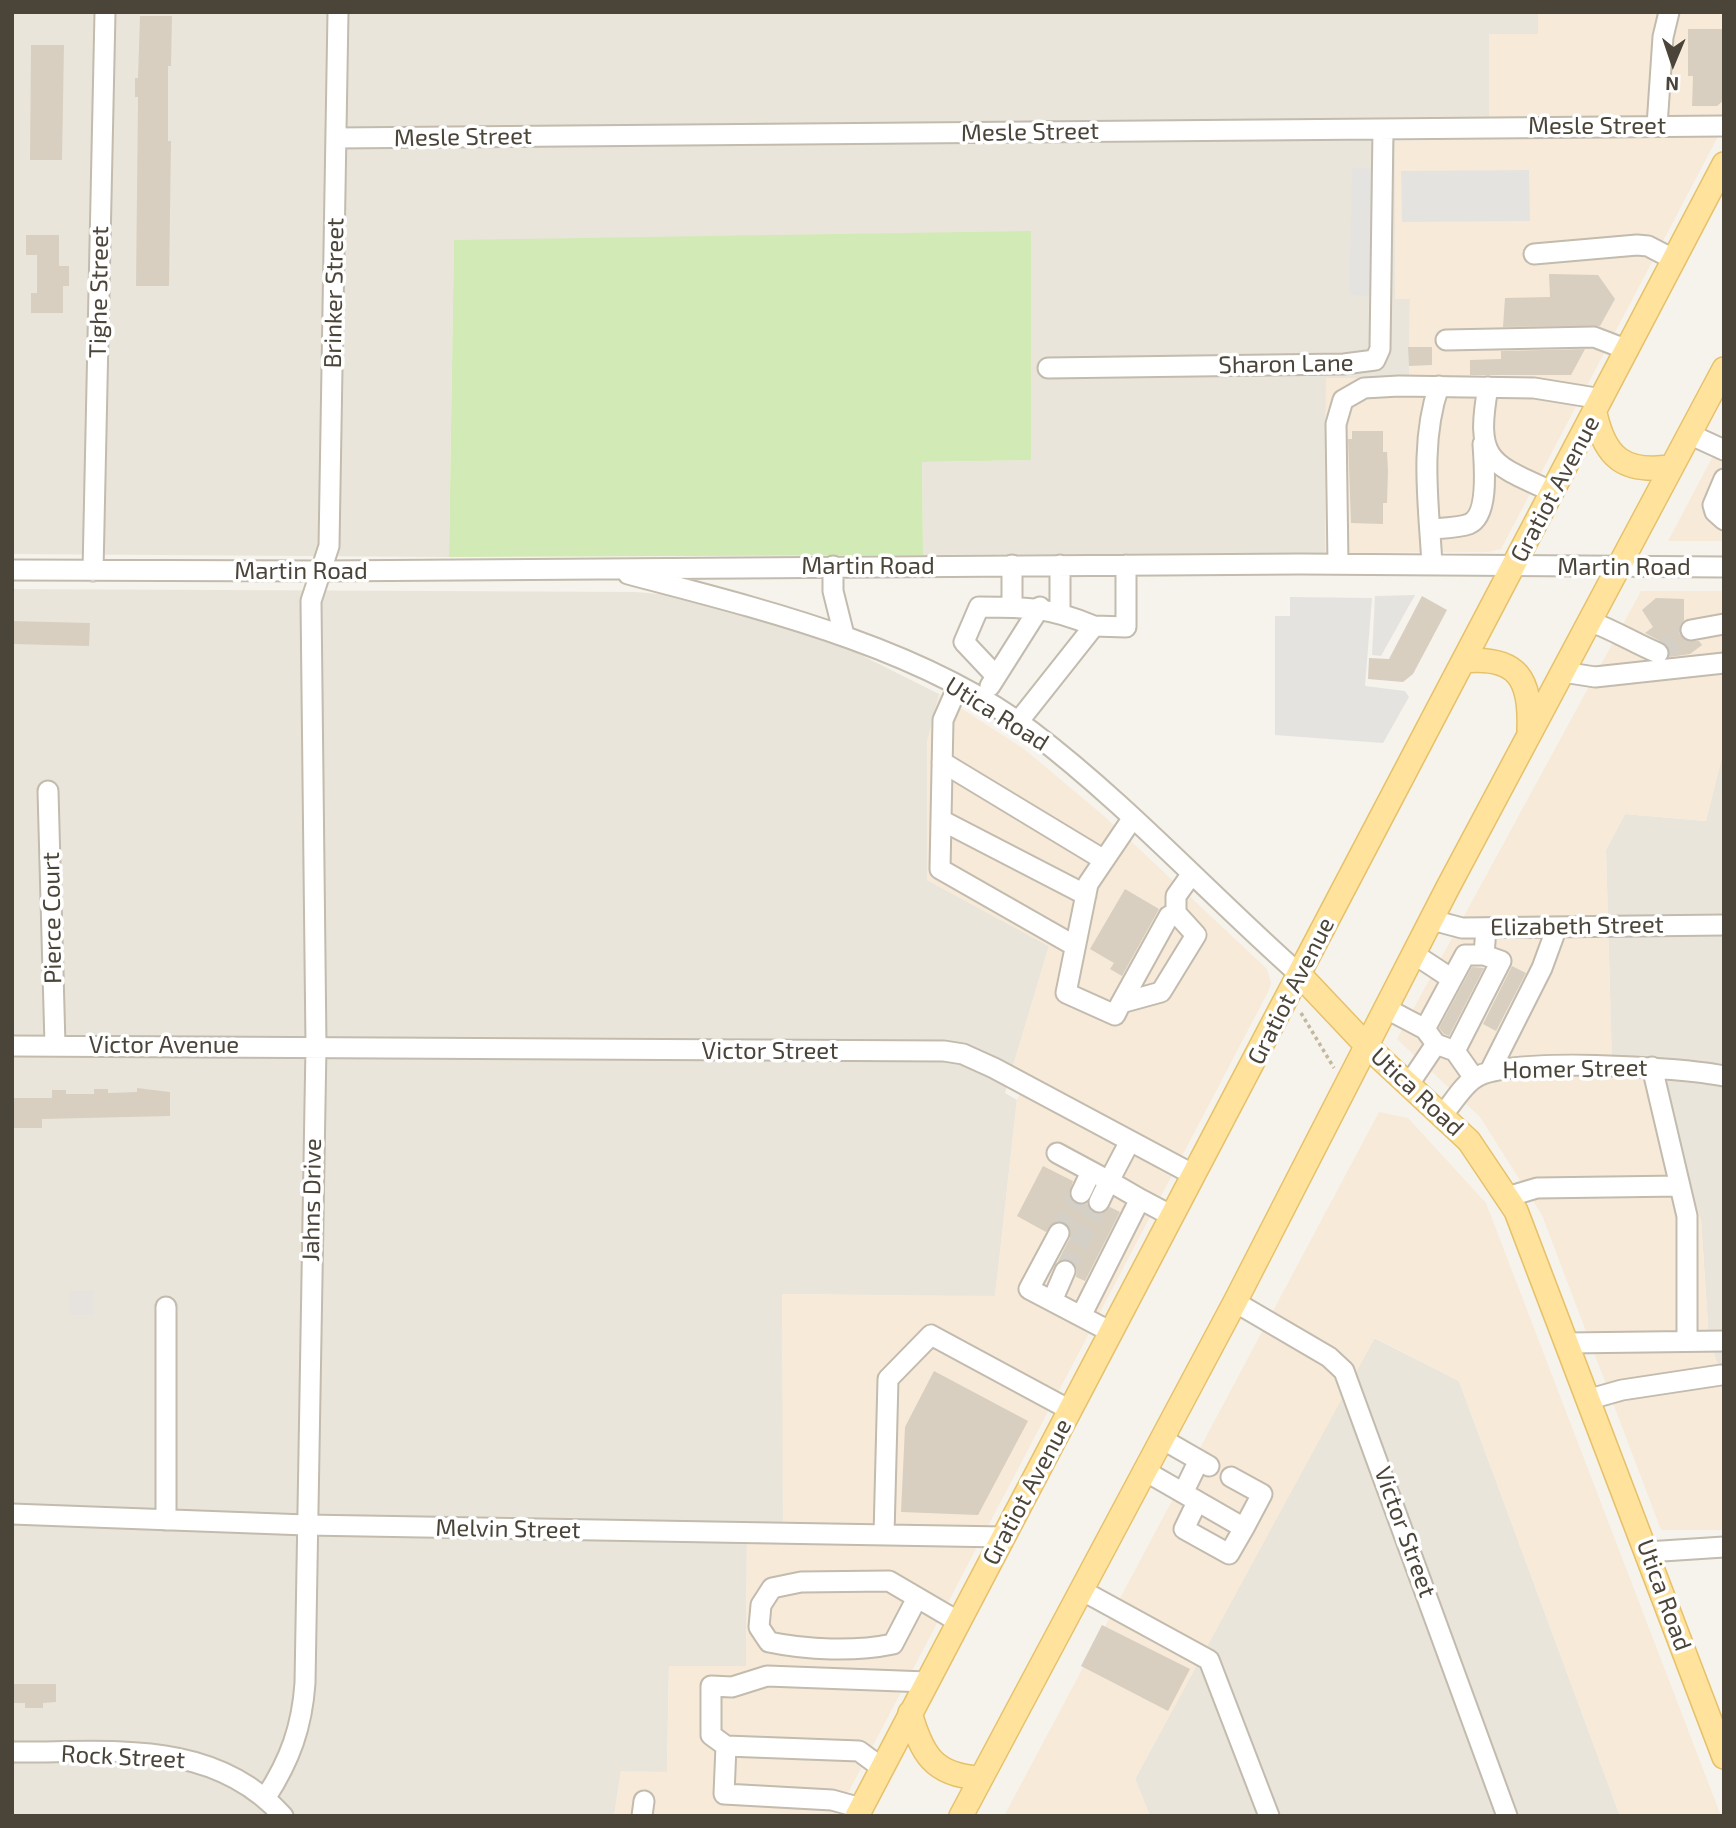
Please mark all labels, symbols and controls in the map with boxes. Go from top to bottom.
north arrow [1638,28,1708,98]
text: N [1665,73,1680,96]
street label: Mesle Street [1528,112,1666,140]
street label: Mesle Street [961,116,1099,148]
street label: Mesle Street [394,121,532,153]
street label: Brinker Street [318,217,350,369]
street label: Tighe Street [83,226,115,358]
street label: Sharon Lane [1218,348,1354,380]
street label: Gratiot Avenue [1504,411,1606,567]
street label: Martin Road [801,552,935,580]
street label: Martin Road [1557,553,1691,581]
street label: Martin Road [234,557,368,585]
street label: Utica Road [940,671,1054,757]
street label: Pierce Court [36,852,68,984]
street label: Elizabeth Street [1490,910,1664,942]
street label: Gratiot Avenue [1242,913,1340,1069]
street label: Victor Avenue [89,1031,239,1059]
street label: Victor Street [702,1037,838,1065]
street label: Utica Road [1365,1042,1469,1142]
street label: Homer Street [1502,1053,1648,1085]
street label: Jahns Drive [297,1138,327,1262]
street label: Gratiot Avenue [976,1414,1078,1570]
street label: Victor Street [1368,1463,1442,1601]
street label: Melvin Street [435,1513,581,1545]
street label: Utica Road [1631,1535,1697,1655]
street label: Rock Street [60,1739,186,1775]

